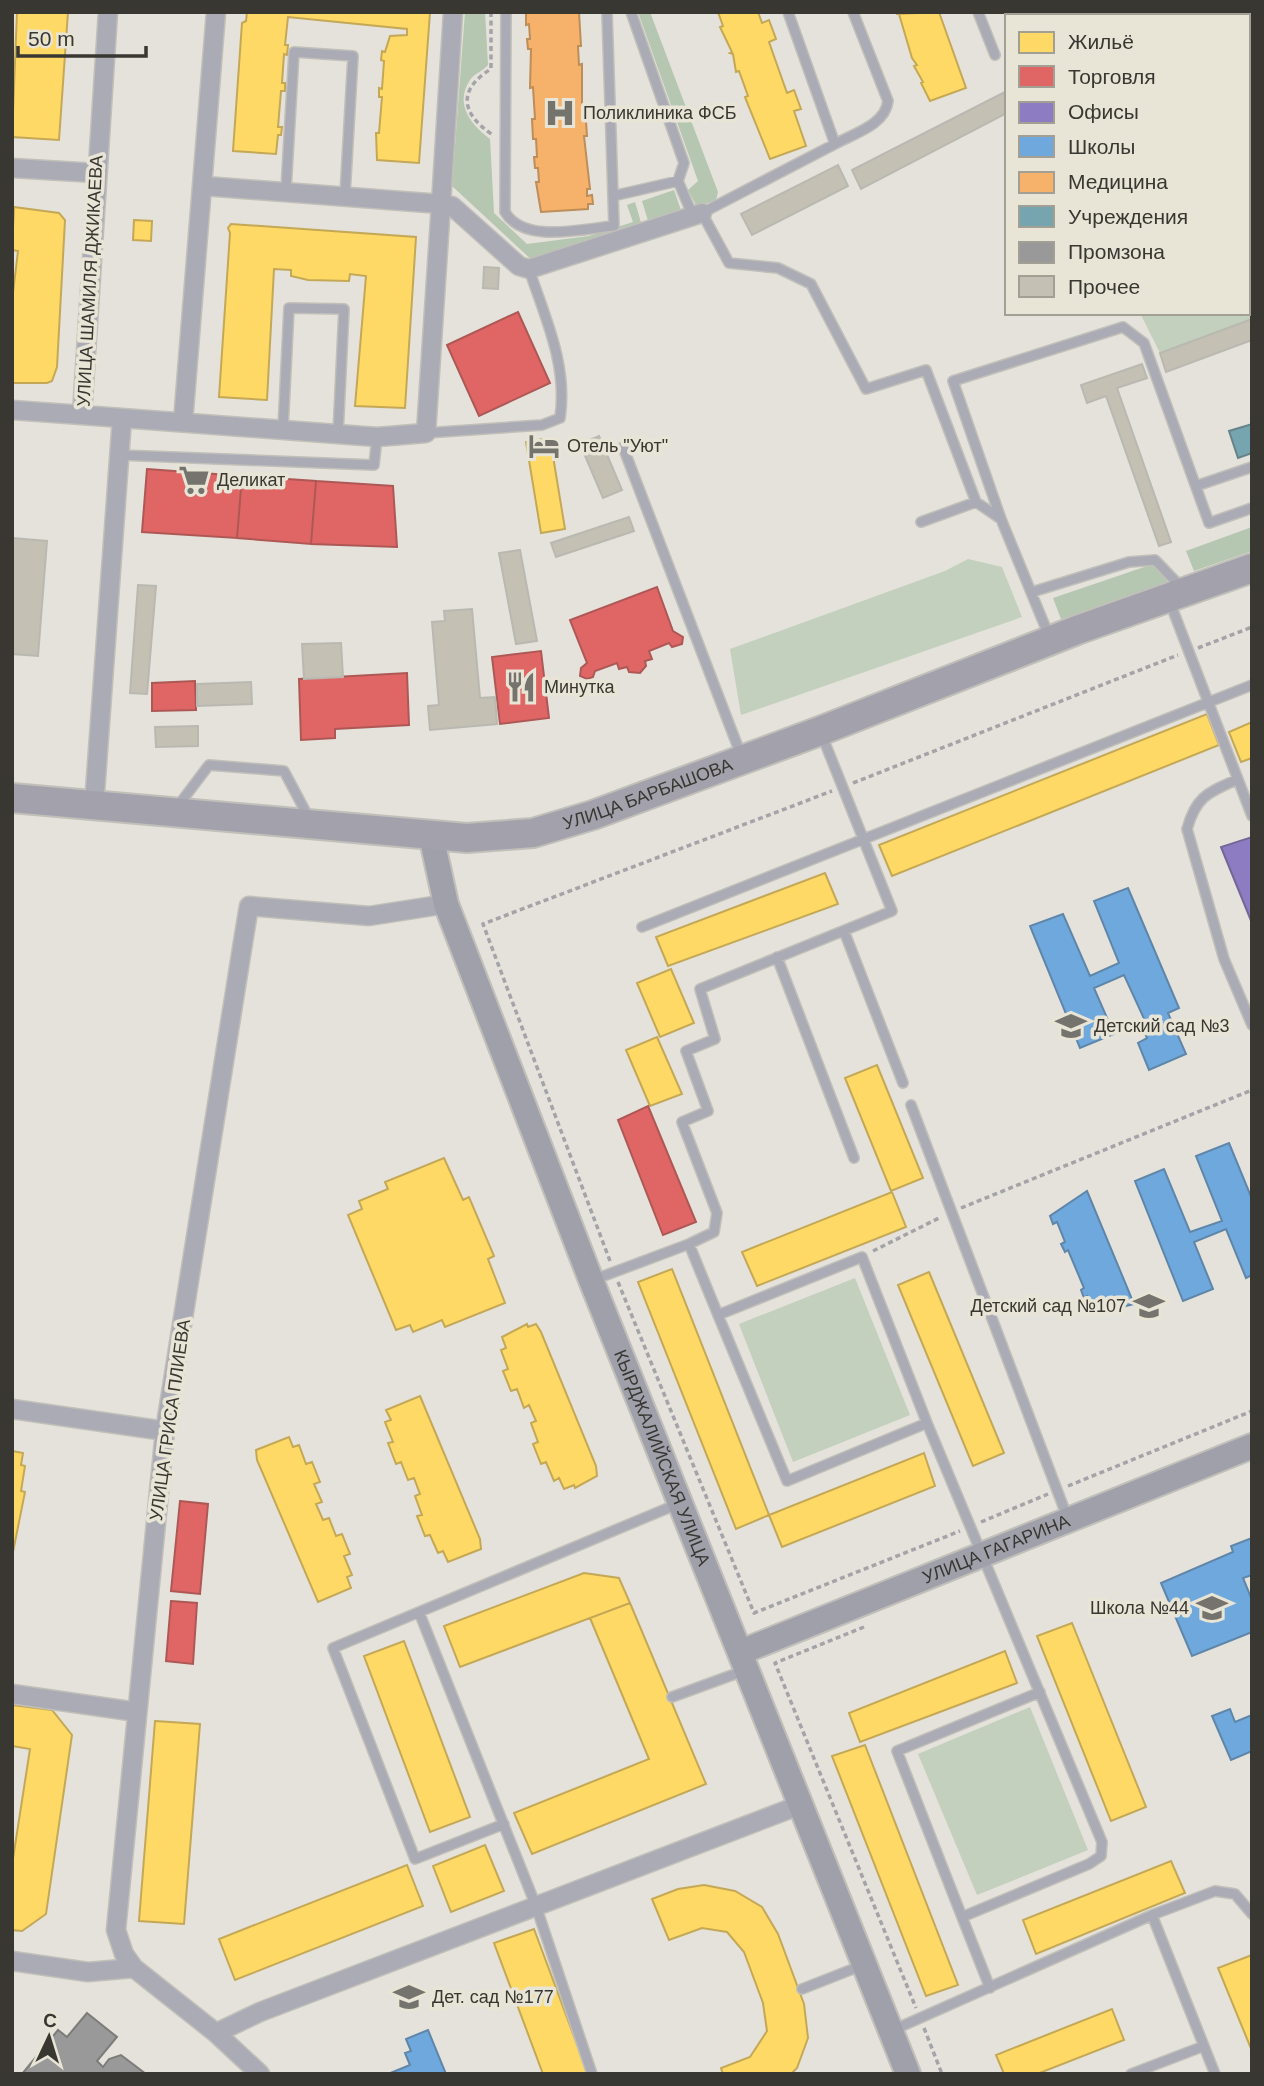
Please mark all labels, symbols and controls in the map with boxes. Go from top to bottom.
scale bar [18,14,145,58]
legend [1005,14,1250,315]
text: 50 m [28,27,75,50]
text: Жильё [1068,30,1134,53]
text: Торговля [1068,65,1156,88]
hospital icon: Поликлиника ФСБ [543,96,577,130]
text: Офисы [1068,100,1139,123]
place label: Поликлиника ФСБ [583,103,737,123]
text: Школы [1068,135,1135,158]
street label: УЛИЦА ШАМИЛЯ ДЖИКАЕВА [73,155,107,407]
text: Медицина [1068,170,1168,193]
text: Учреждения [1068,205,1188,228]
text: Промзона [1068,240,1165,263]
text: Прочее [1068,275,1140,298]
hotel icon: Отель "Уют" [527,429,561,463]
place label: Отель "Уют" [567,436,668,456]
supermarket icon: Деликат [177,463,211,497]
place label: Деликат [217,470,285,490]
restaurant icon: Минутка [504,670,538,704]
place label: Минутка [544,677,616,697]
street label: УЛИЦА БАРБАШОВА [560,754,735,833]
school or university icon: Детский сад №3 [1054,1009,1088,1043]
place label: Детский сад №3 [1094,1016,1229,1036]
school or university icon: Детский сад №107 [1132,1289,1166,1323]
place label: Детский сад №107 [971,1296,1126,1316]
street label: УЛИЦА ГРИСА ПЛИЕВА [146,1318,194,1522]
street label: КЫРДЖАЛИЙСКАЯ УЛИЦА [610,1347,714,1569]
street label: УЛИЦА ГАГАРИНА [919,1511,1073,1588]
school or university icon: Школа №44 [1195,1591,1229,1625]
place label: Школа №44 [1090,1598,1189,1618]
school or university icon: Дет. сад №177 [392,1980,426,2014]
place label: Дет. сад №177 [432,1987,554,2007]
north arrow [14,2002,84,2072]
text: С [43,2010,58,2032]

